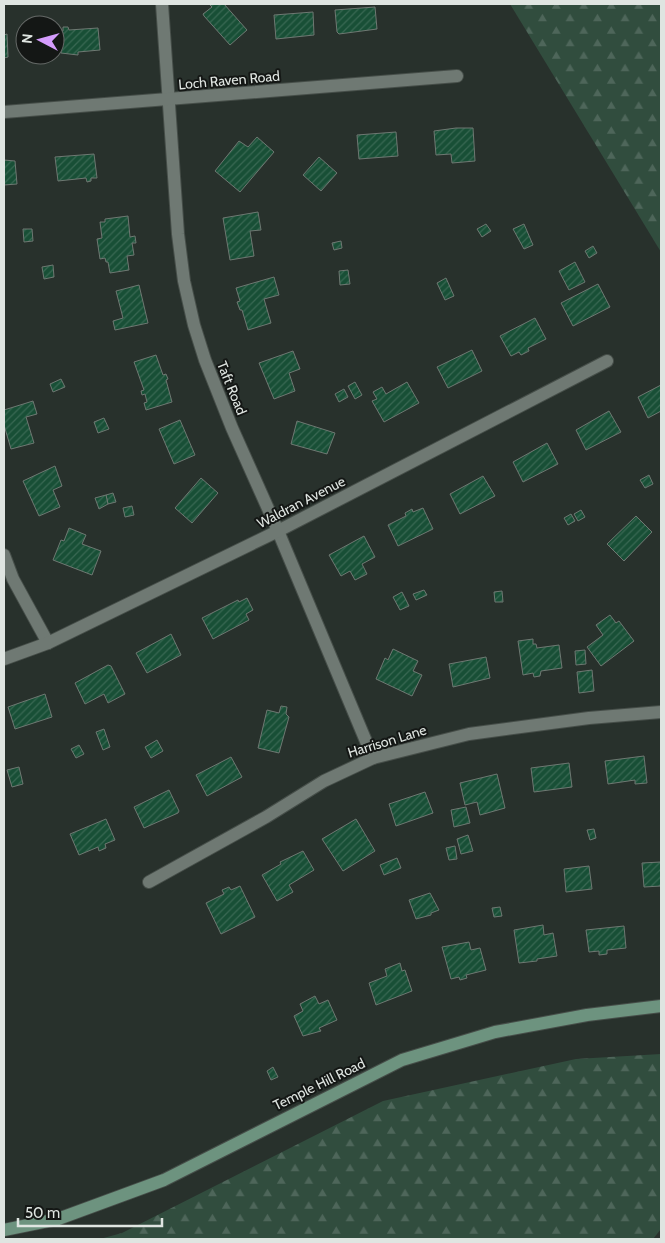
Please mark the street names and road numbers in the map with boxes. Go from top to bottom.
street label: Loch Raven Road [178,67,280,93]
street label: Taft Road [213,359,251,417]
street label: Waldran Avenue [254,472,348,532]
street label: Harrison Lane [345,720,429,762]
street label: Temple Hill Road [270,1054,368,1114]

